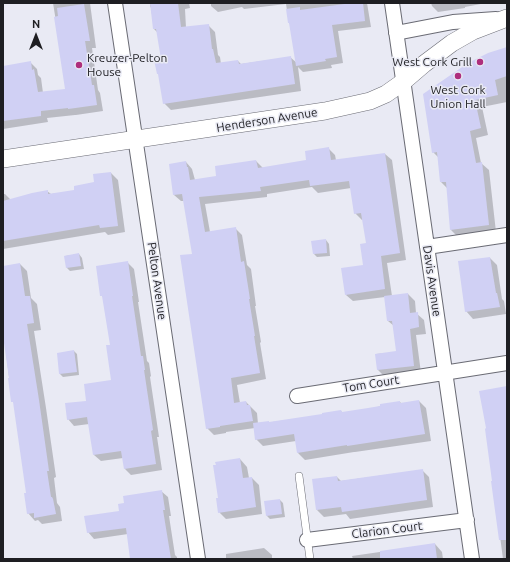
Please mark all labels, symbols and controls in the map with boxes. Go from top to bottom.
north arrow [16,16,56,56]
text: N [32,18,40,30]
place label: Kreuzer-Pelton House [87,51,167,79]
place label: West Cork Grill [392,55,472,69]
marker: West Cork Grill [475,57,485,67]
marker: Kreuzer-Pelton House [74,60,84,70]
marker: West Cork Union Hall [453,71,463,81]
place label: West Cork Union Hall [430,83,486,111]
street label: Henderson Avenue [215,105,319,135]
street label: Pelton Avenue [144,241,170,321]
street label: Davis Avenue [420,244,444,318]
street label: Tom Court [342,372,400,396]
street label: Clarion Court [351,519,423,541]

